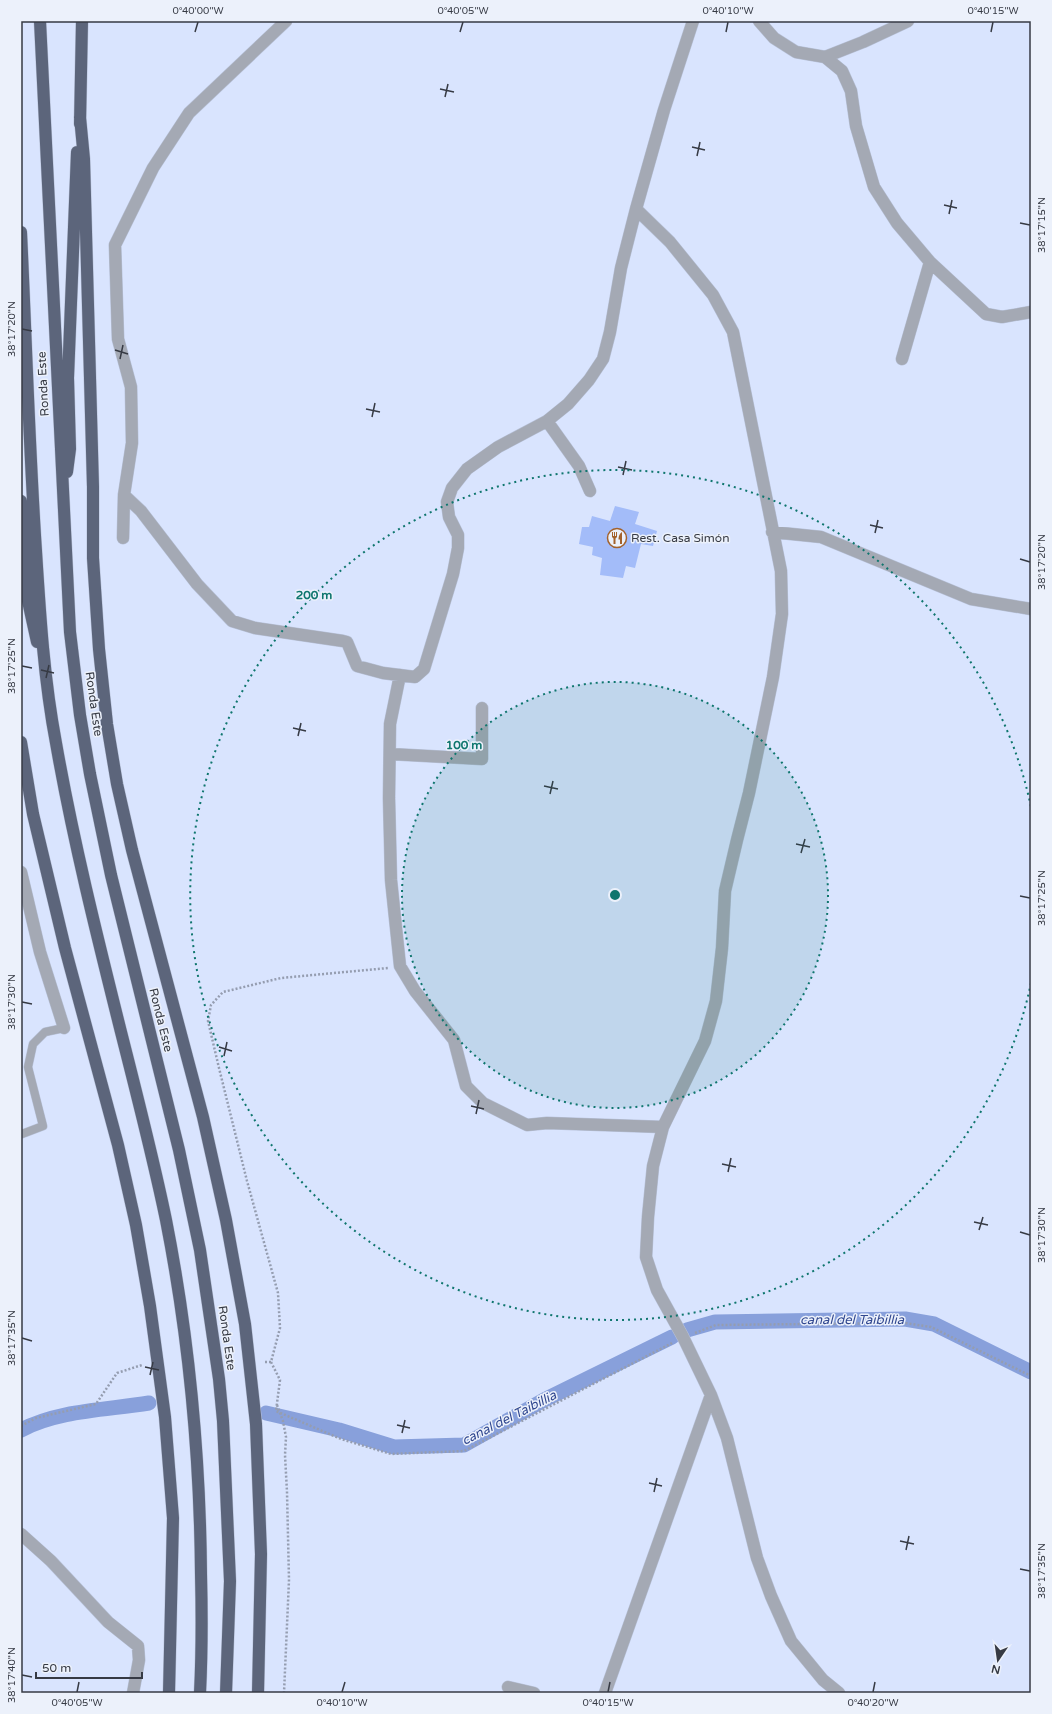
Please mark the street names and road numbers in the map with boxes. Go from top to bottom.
street label: Ronda Este [34,351,52,417]
street label: Ronda Este [83,671,105,737]
street label: Ronda Este [146,987,176,1054]
street label: Ronda Este [216,1305,238,1371]

